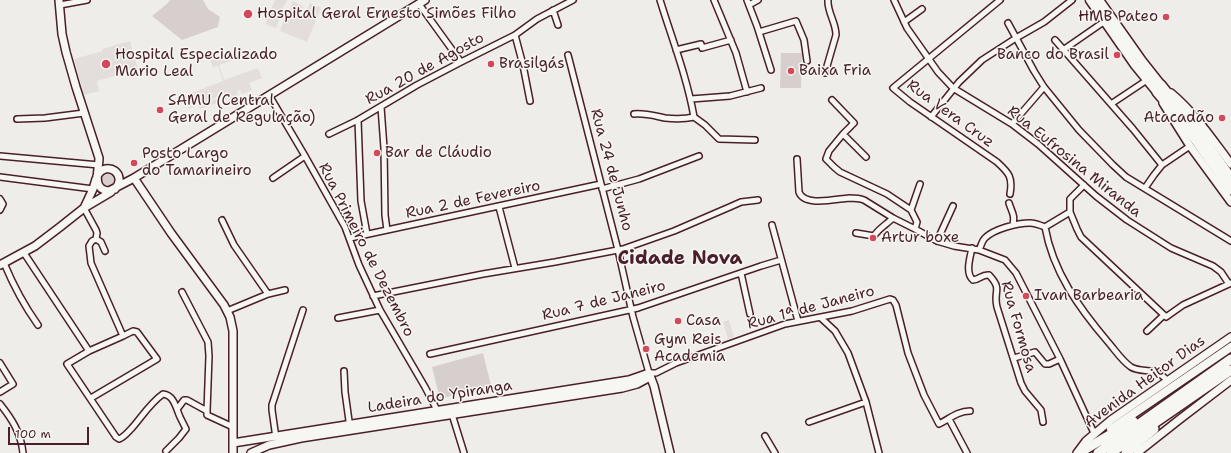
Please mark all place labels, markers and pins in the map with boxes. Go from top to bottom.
place label: Hospital Geral Ernesto Simões Filho [257,5,516,23]
marker: Hospital Geral Ernesto Simões Filho [242,8,254,20]
place label: HMB Pateo [1078,8,1158,26]
marker: HMB Pateo [1161,12,1171,22]
place label: Hospital Especializado Mario Leal [115,46,277,81]
place label: Banco do Brasil [997,46,1109,64]
marker: Banco do Brasil [1112,50,1122,60]
place label: Brasilgás [499,55,565,73]
marker: Hospital Especializado Mario Leal [100,58,112,70]
marker: Brasilgás [486,59,496,69]
place label: Baixa Fria [799,62,871,80]
marker: Baixa Fria [786,66,796,76]
place label: SAMU (Central Geral de Regulação) [168,92,315,127]
marker: SAMU (Central Geral de Regulação) [155,105,165,115]
place label: Atacadão [1143,109,1214,127]
marker: Atacadão [1217,113,1227,123]
place label: Bar de Cláudio [385,144,492,162]
place label: Posto Largo do Tamarineiro [142,145,252,180]
marker: Bar de Cláudio [372,148,382,158]
marker: Posto Largo do Tamarineiro [129,158,139,168]
place label: Artur boxe [881,229,959,247]
marker: Artur boxe [868,233,878,243]
place label: Ivan Barbearia [1034,287,1143,305]
marker: Ivan Barbearia [1021,291,1031,301]
place label: Casa [686,312,721,330]
marker: Casa [673,316,683,326]
place label: Gym Reis Academia [654,331,725,366]
marker: Gym Reis Academia [641,344,651,354]

